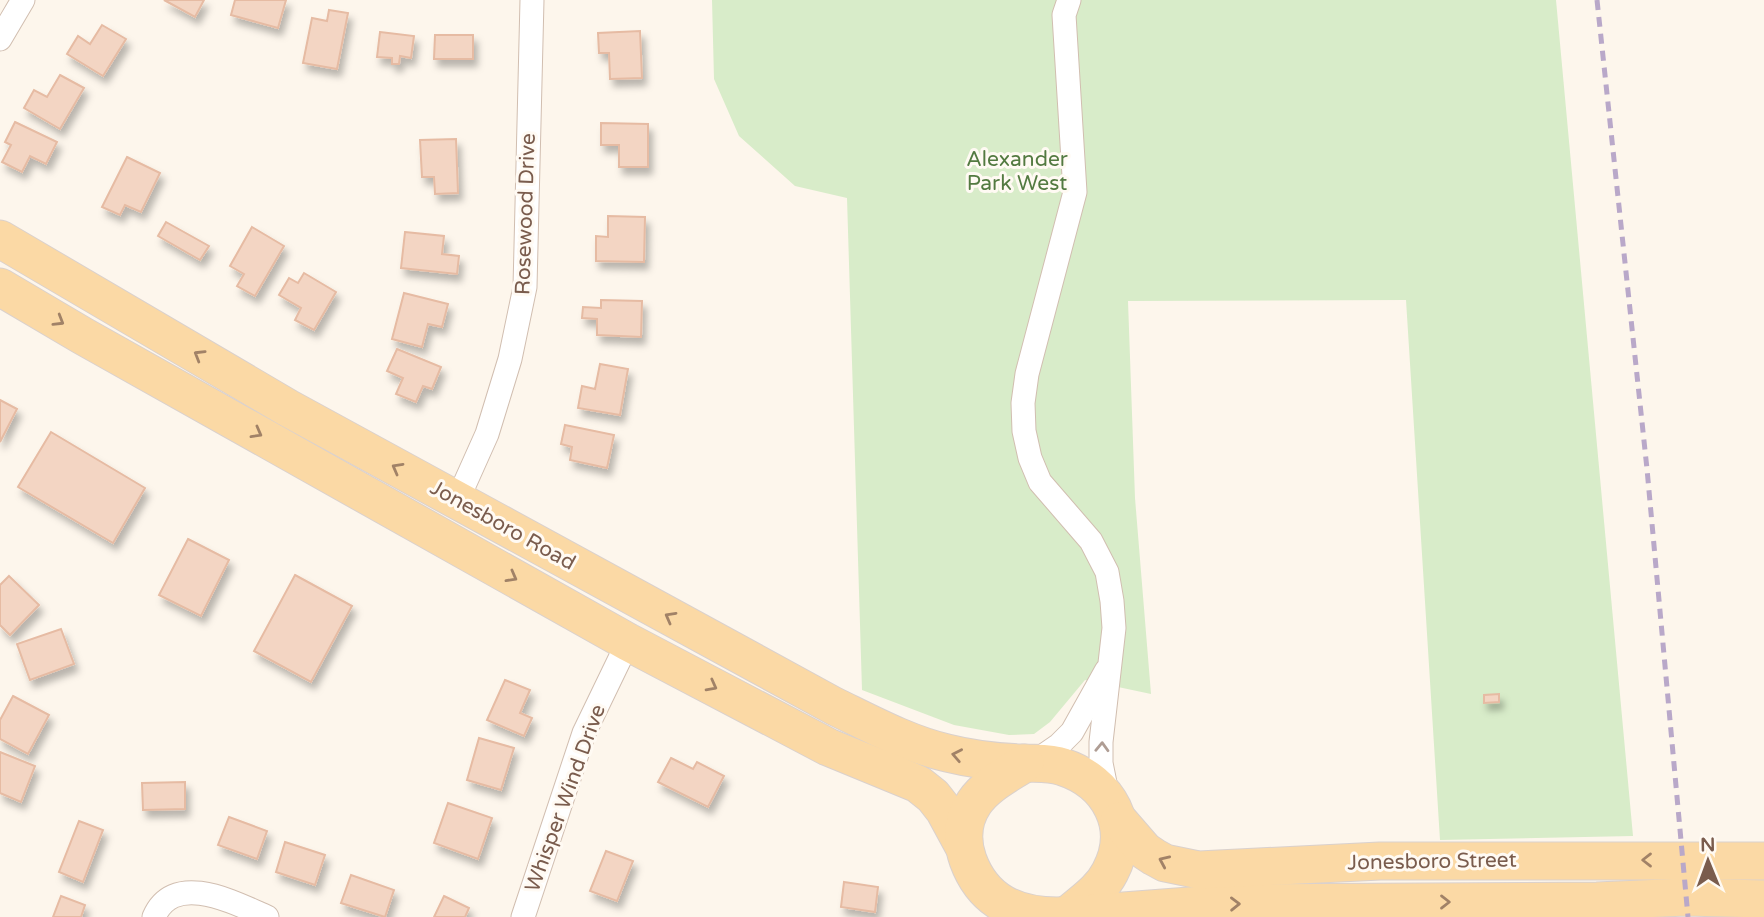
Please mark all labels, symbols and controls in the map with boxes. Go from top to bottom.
street label: Rosewood Drive [510,133,541,295]
park label: Alexander Park West [966,147,1068,196]
one-way arrow [51,313,64,326]
one-way arrow [194,351,207,364]
one-way arrow [249,425,262,438]
one-way arrow [392,463,405,476]
street label: Jonesboro Road [426,475,580,576]
one-way arrow [505,569,518,582]
one-way arrow [665,611,677,625]
one-way arrow [705,678,717,691]
street label: Whisper Wind Drive [520,701,611,895]
one-way arrow [1094,742,1109,753]
one-way arrow [951,749,963,764]
north arrow [1673,826,1743,896]
text: N [1700,834,1716,856]
street label: Jonesboro Street [1347,848,1517,875]
one-way arrow [1641,852,1652,868]
one-way arrow [1159,855,1171,869]
one-way arrow [1440,894,1451,909]
one-way arrow [1230,896,1241,911]

